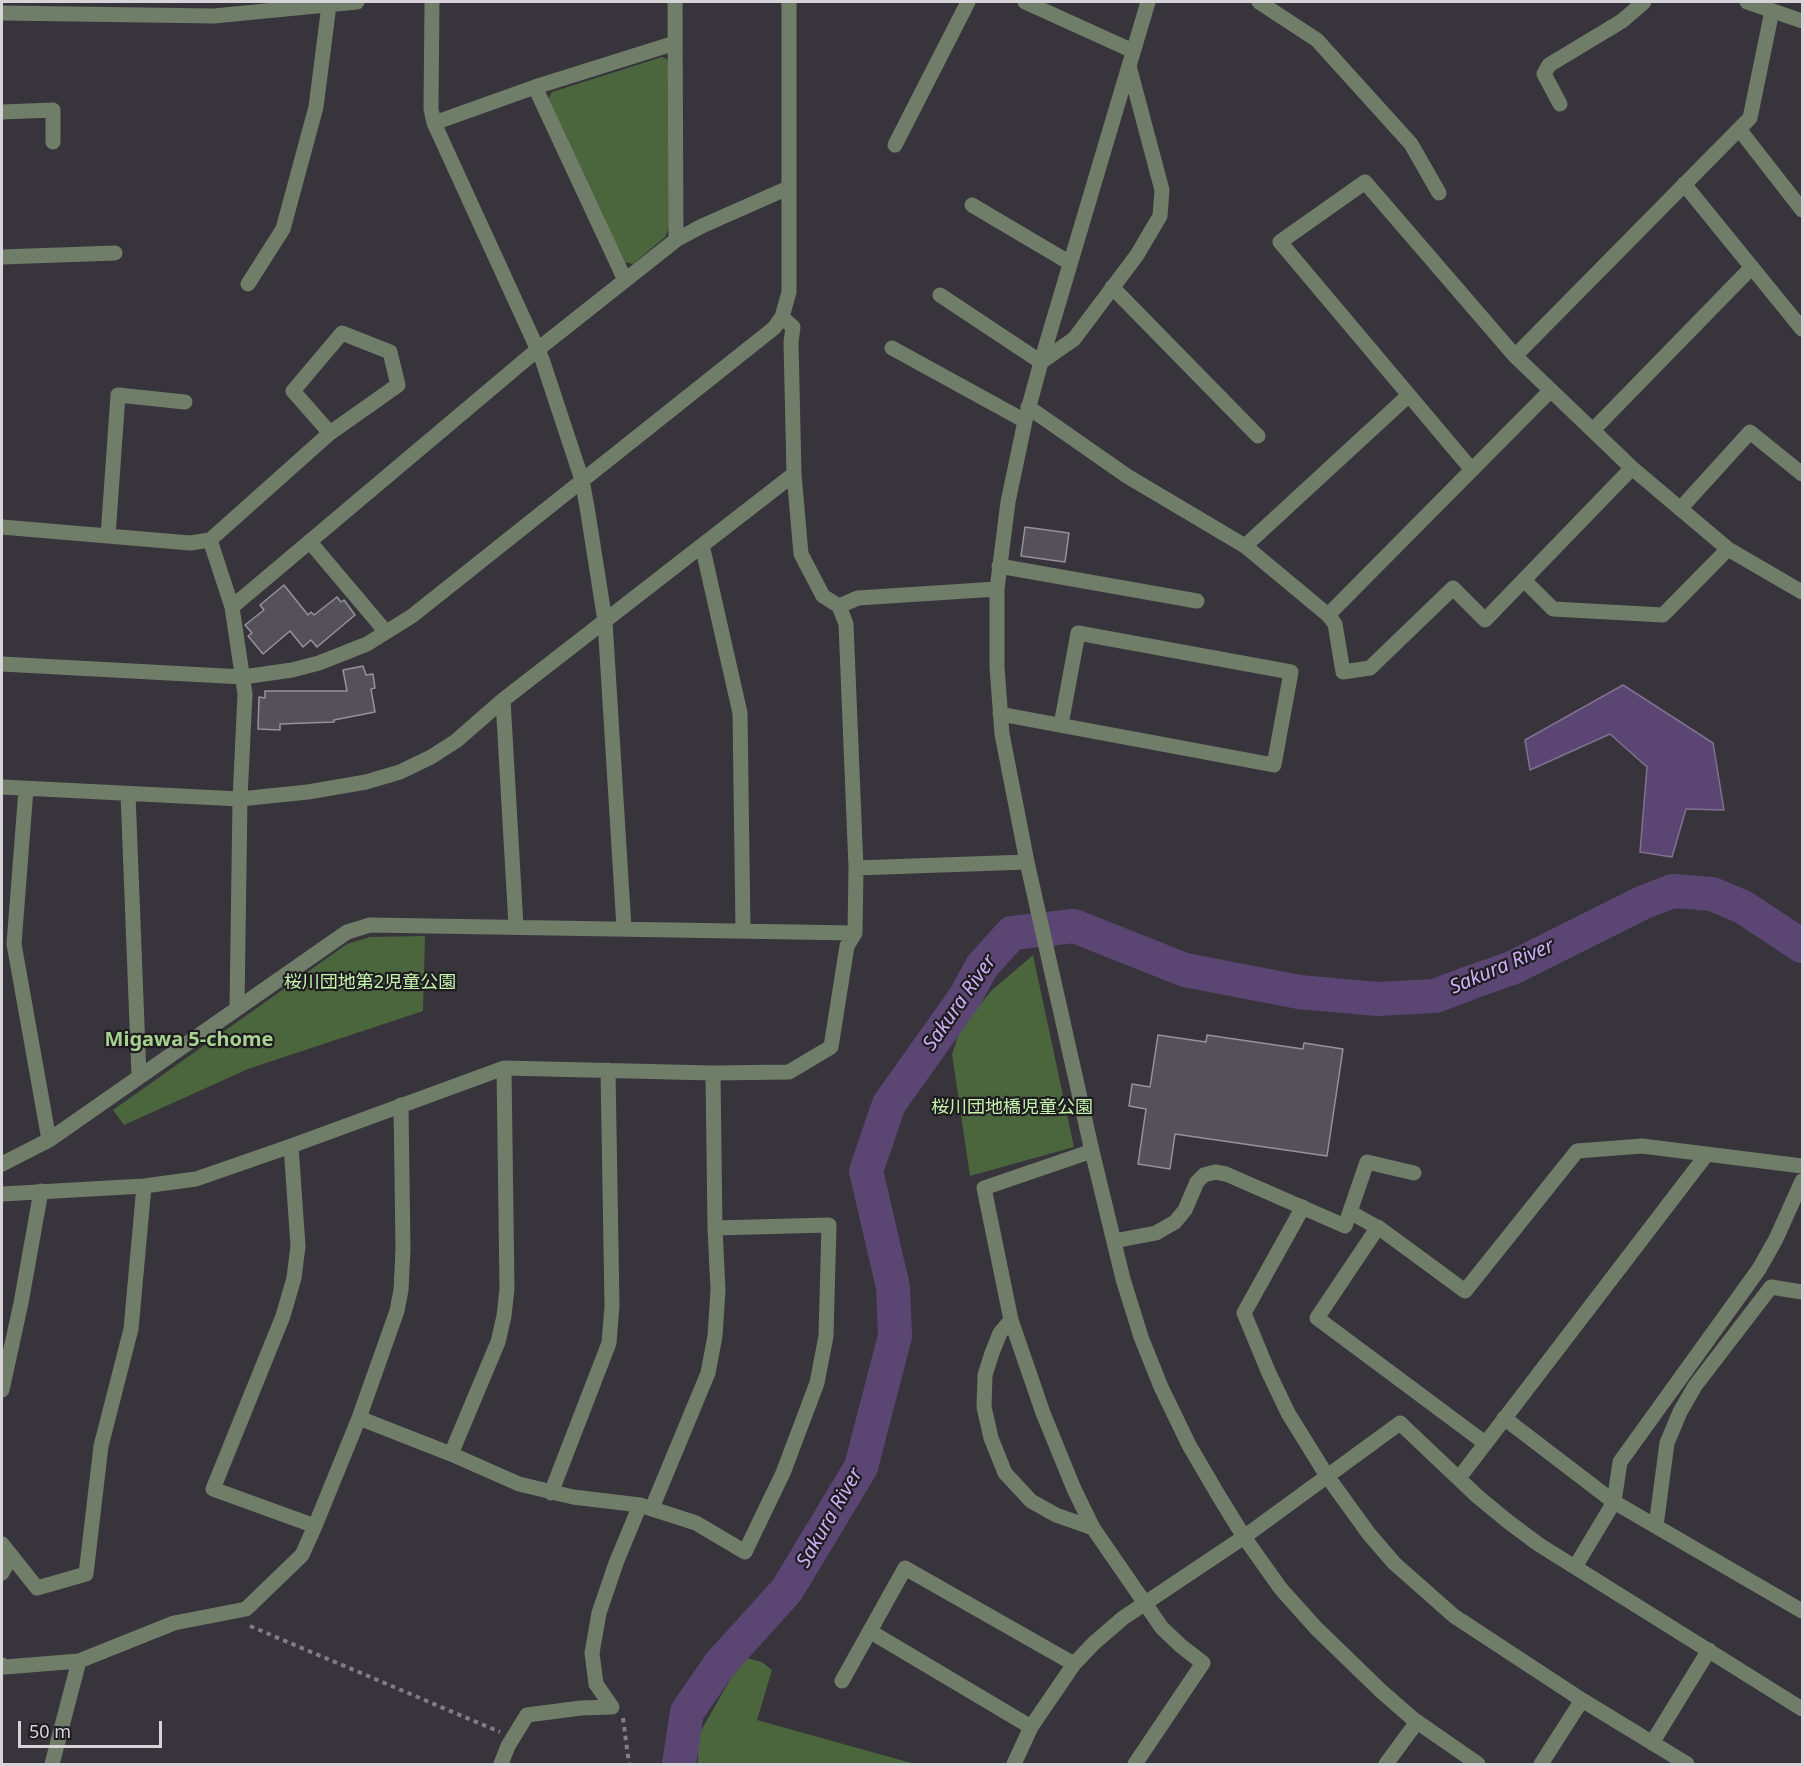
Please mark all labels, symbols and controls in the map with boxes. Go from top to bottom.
water label: Sakura River [1446,934,1558,1000]
water label: Sakura River [918,951,1002,1055]
park label: 桜川団地第2児童公園 [284,972,456,994]
district label: Migawa 5-chome [105,1028,273,1052]
park label: 桜川団地橋児童公園 [931,1097,1093,1119]
water label: Sakura River [792,1464,868,1572]
scale bar [21,1709,165,1747]
text: 50 m [29,1719,71,1743]

